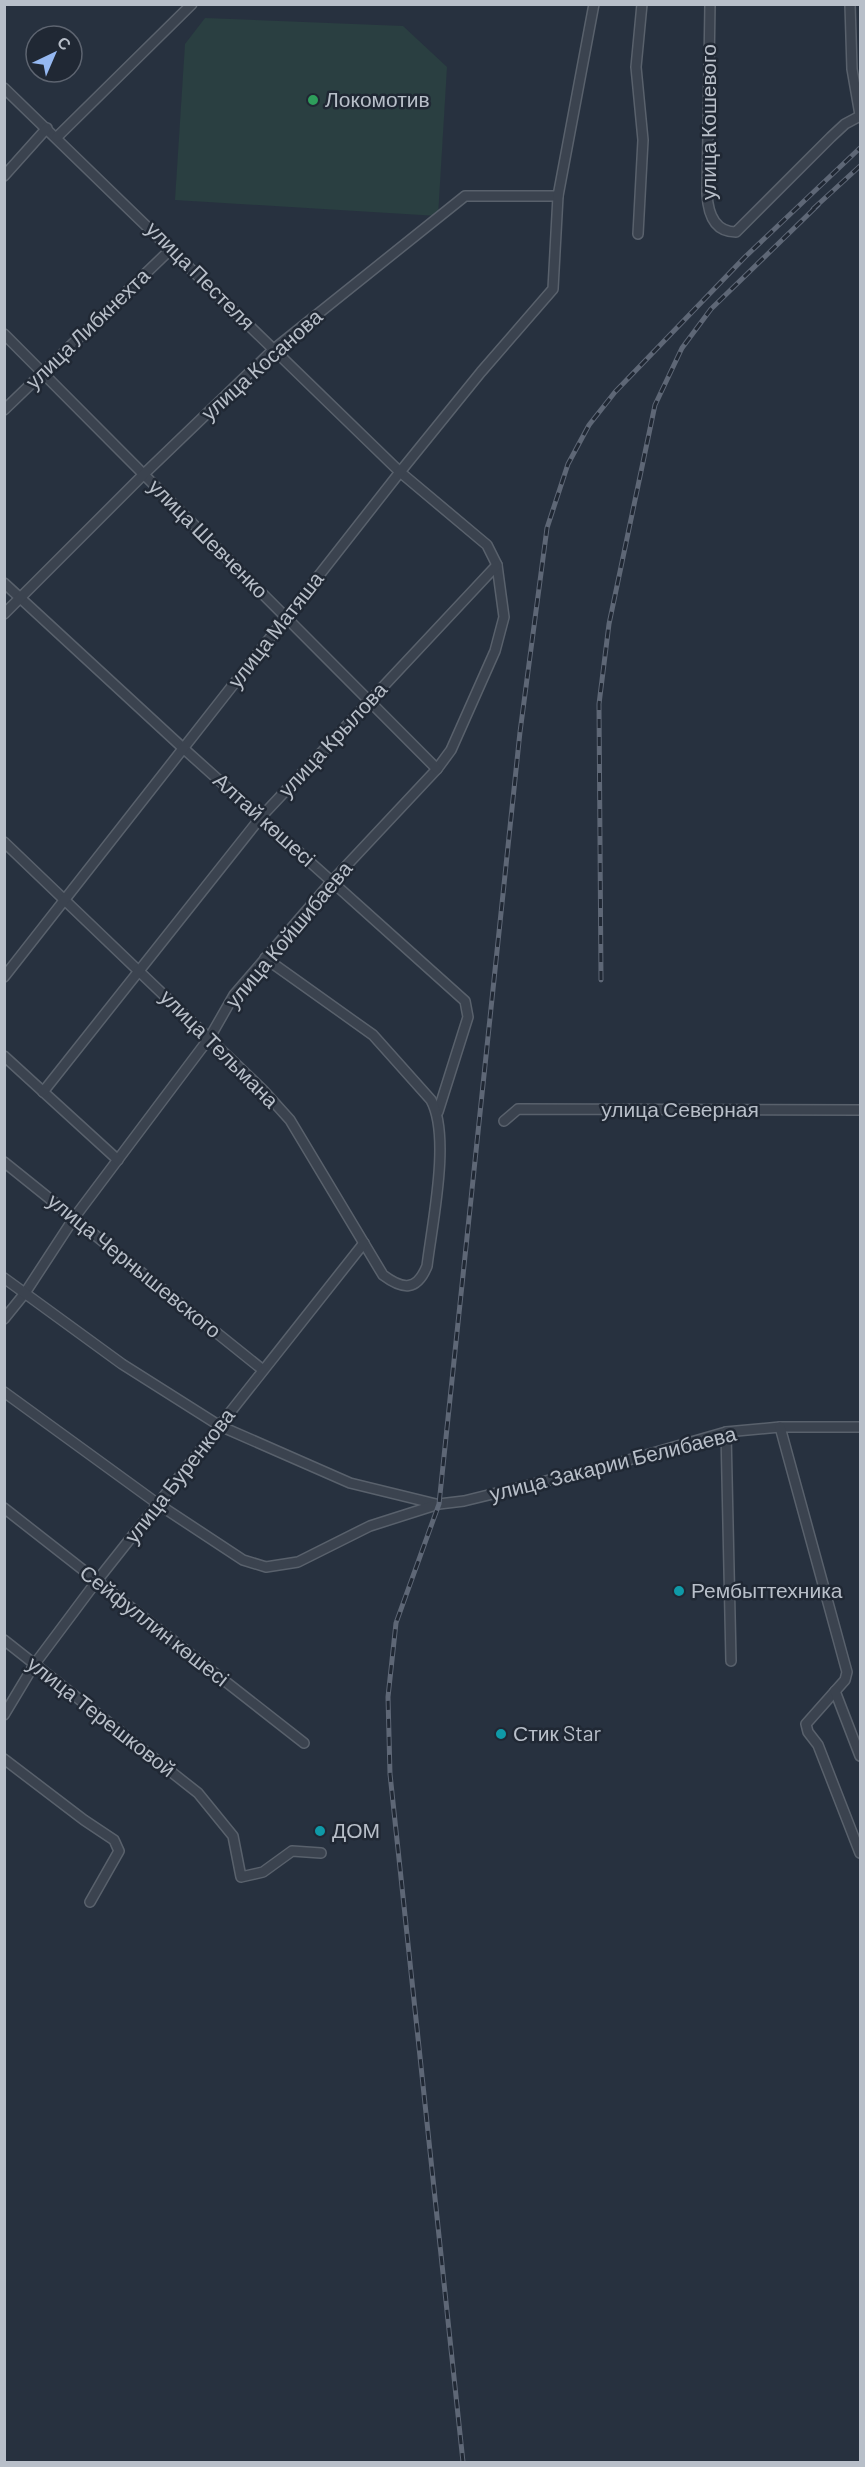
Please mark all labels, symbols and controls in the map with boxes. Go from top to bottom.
north arrow [24,24,84,84]
text: С [54,32,76,54]
street label: улица Кошевого [695,44,720,200]
place label: Локомотив [325,86,430,111]
marker: Локомотив [306,93,320,107]
street label: улица Пестеля [142,215,261,334]
street label: улица Либкнехта [20,262,154,393]
street label: улица Косанова [195,303,327,425]
street label: улица Шевченко [144,473,274,603]
street label: улица Матяша [222,566,328,692]
street label: улица Крылова [272,676,392,802]
street label: Алтай көшесі [209,767,321,871]
street label: улица Койшибаева [219,855,357,1012]
street label: улица Тельмана [156,984,285,1113]
street label: улица Северная [601,1096,759,1121]
street label: улица Чернышевского [43,1187,227,1342]
street label: улица Буренкова [118,1402,239,1547]
street label: улица Закарии Белибаева [487,1420,739,1505]
street label: Сейфуллин көшесі [75,1559,234,1691]
place label: Рембыттехника [691,1577,843,1602]
marker: Рембыттехника [672,1584,686,1598]
street label: улица Терешковой [23,1650,181,1781]
place label: Стик Star [513,1720,602,1745]
marker: Стик Star [494,1727,508,1741]
place label: ДОМ [332,1817,380,1842]
marker: ДОМ [313,1824,327,1838]

